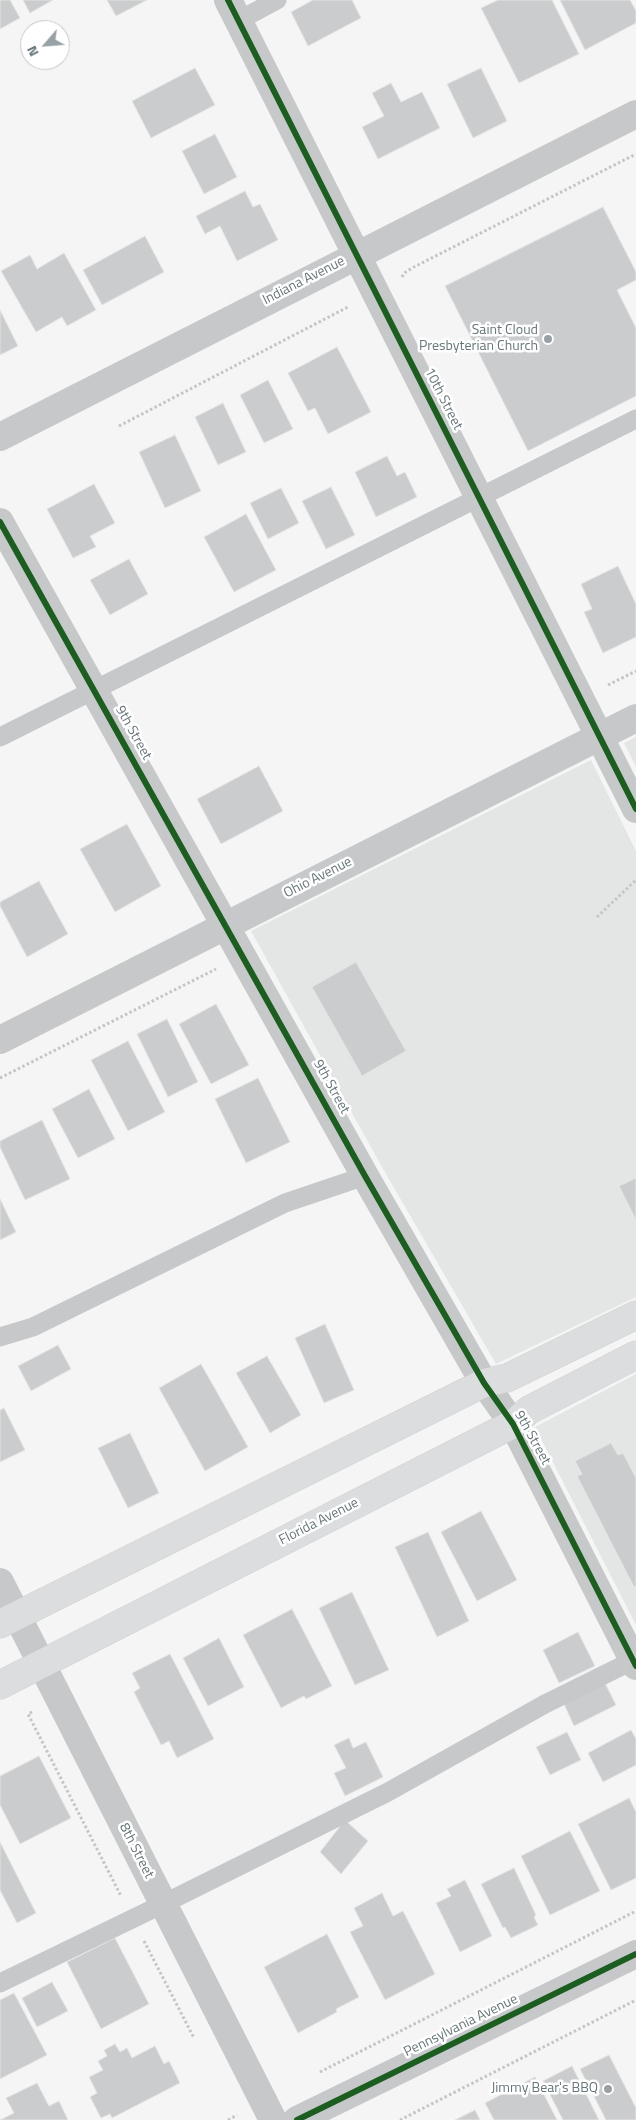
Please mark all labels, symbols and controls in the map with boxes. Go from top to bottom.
north arrow [20,20,70,70]
text: N [21,43,44,61]
street label: Indiana Avenue [260,253,348,309]
place label: Saint Cloud Presbyterian Church [419,323,538,356]
marker: Saint Cloud Presbyterian Church [542,333,554,345]
street label: 10th Street [420,365,466,433]
street label: 9th Street [111,703,155,763]
street label: Ohio Avenue [281,854,355,902]
street label: 9th Street [309,1057,353,1117]
street label: 9th Street [510,1408,554,1468]
street label: Florida Avenue [276,1495,362,1549]
street label: 8th Street [115,1821,157,1881]
street label: Pennsylvania Avenue [401,1991,521,2061]
place label: Jimmy Bear's BBQ [491,2081,598,2097]
marker: Jimmy Bear's BBQ [602,2083,614,2095]

